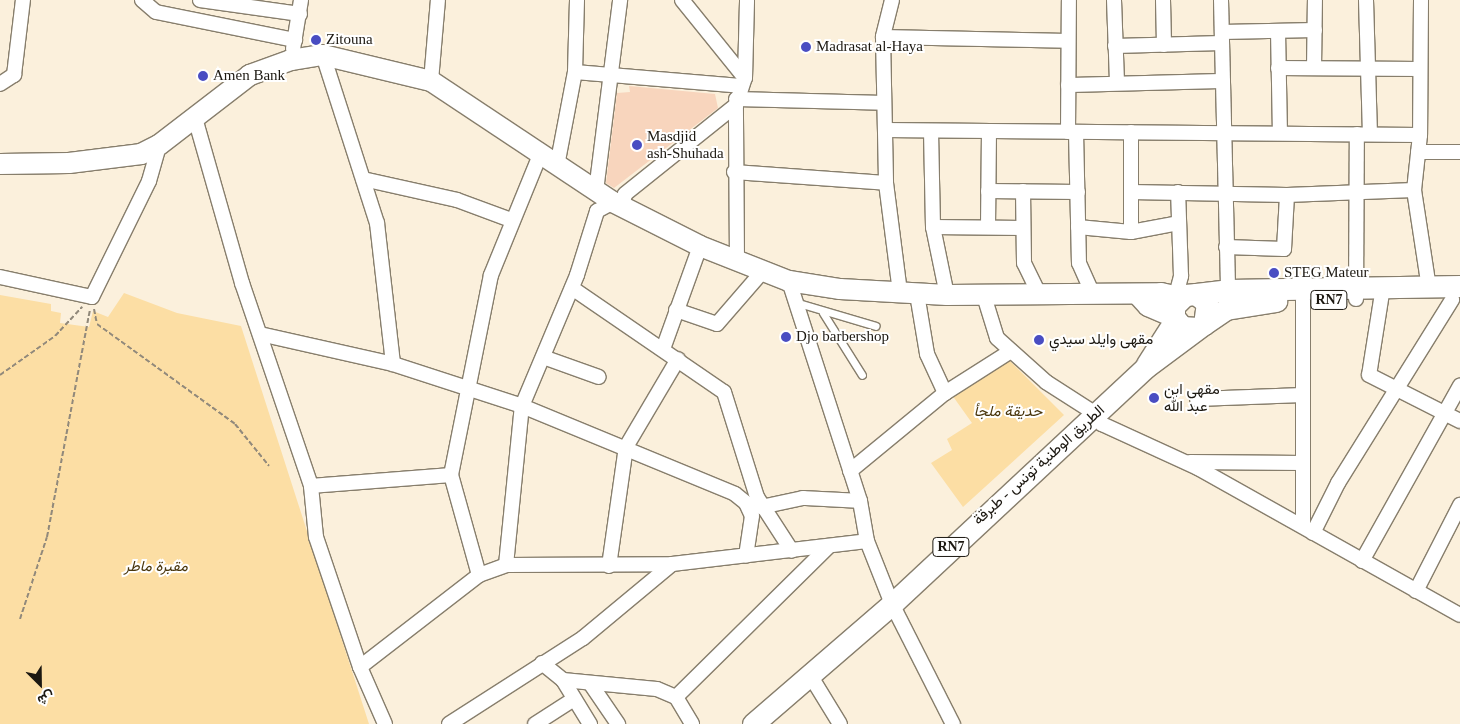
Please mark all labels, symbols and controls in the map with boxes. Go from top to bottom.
place label: Zitouna [326,31,373,49]
marker: Zitouna [310,34,322,46]
place label: Madrasat al-Haya [816,38,923,56]
marker: Madrasat al-Haya [800,41,812,53]
place label: Amen Bank [213,67,285,85]
marker: Amen Bank [197,70,209,82]
place label: Masdjid ash-Shuhada [647,127,724,162]
marker: Masdjid ash-Shuhada [631,139,643,151]
place label: STEG Mateur [1284,264,1369,282]
marker: STEG Mateur [1268,267,1280,279]
road number: RN7 [1310,288,1348,312]
place label: Djo barbershop [796,328,889,346]
marker: Djo barbershop [780,331,792,343]
place label: مقهى وايلد سيدي [1049,331,1153,349]
marker: مقهى وايلد سيدي [1033,334,1045,346]
place label: مقهى ابن عبد الله [1164,380,1220,415]
marker: مقهى ابن عبد الله [1148,392,1160,404]
street label: الطريق الوطنية تونس - طبرقة [969,401,1109,529]
park label: حديقة ملجأ [974,403,1042,421]
road number: RN7 [932,536,970,558]
park label: مقبرة ماطر [124,558,188,576]
north arrow [15,659,65,709]
text: ش [35,688,57,708]

